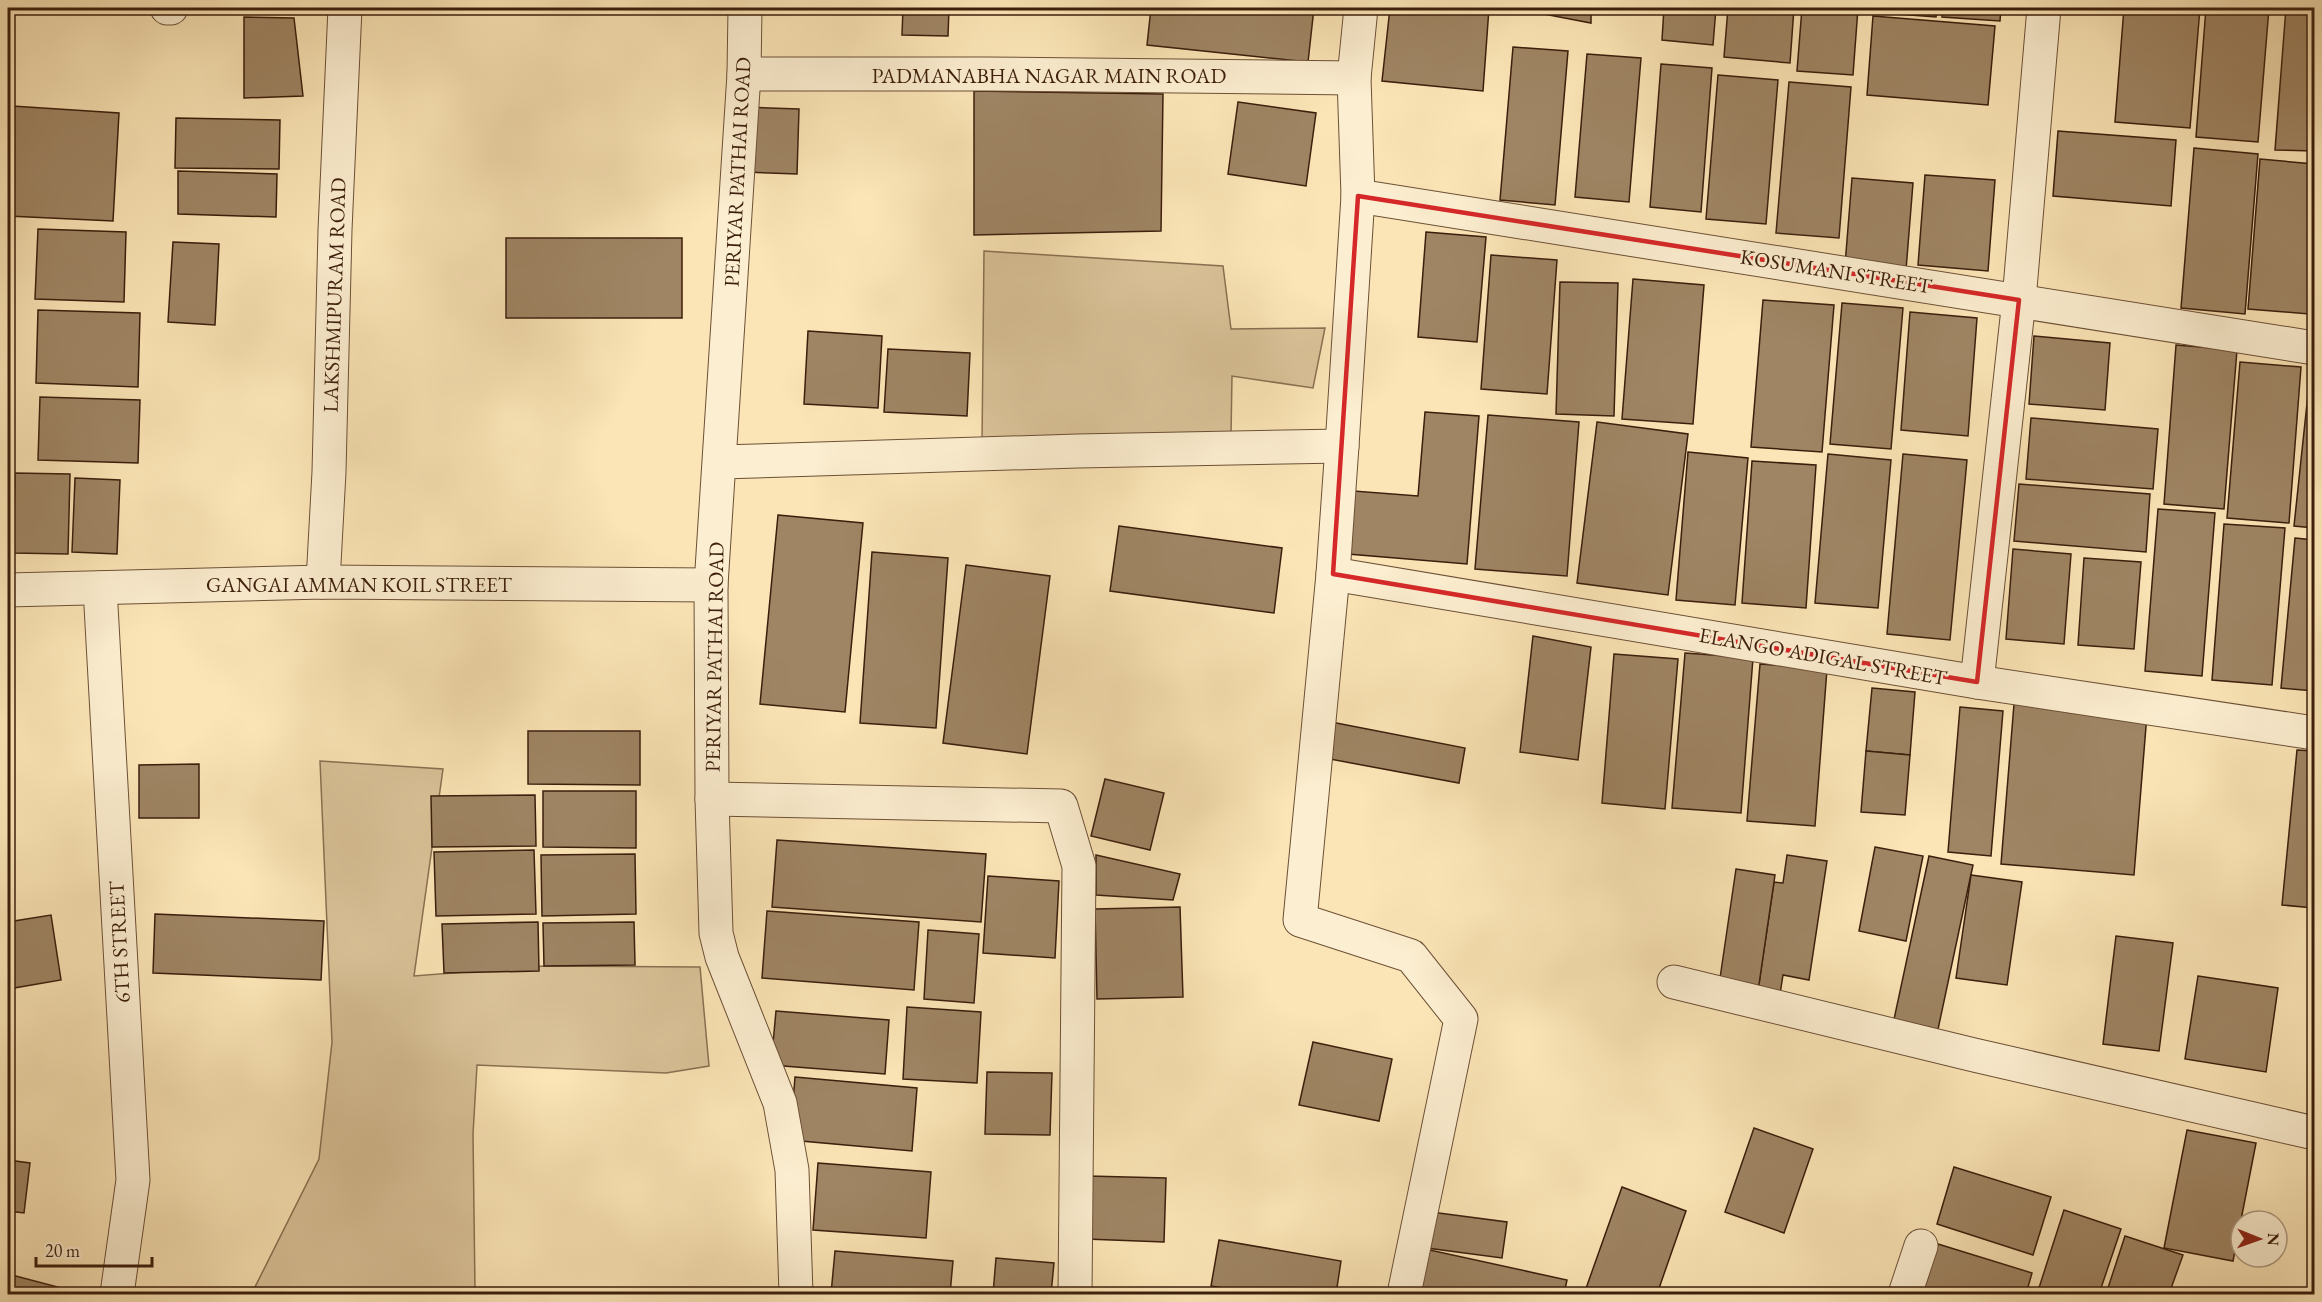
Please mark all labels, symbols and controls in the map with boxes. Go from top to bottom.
street label: PERIYAR PATHAI ROAD [717,56,757,288]
street label: PADMANABHA NAGAR MAIN ROAD [872,62,1226,89]
street label: LAKSHMIPURAM ROAD [316,177,352,413]
street label: KOSUMANI STREET [1738,243,1935,300]
street label: PERIYAR PATHAI ROAD [698,541,730,772]
street label: GANGAI AMMAN KOIL STREET [206,571,513,598]
street label: ELANGO ADIGAL STREET [1697,621,1950,691]
street label: 6TH STREET [102,879,136,1004]
north arrow [2229,1209,2289,1269]
scale bar [36,1230,152,1268]
text: N [2263,1233,2284,1246]
text: 20 m [45,1239,80,1262]

